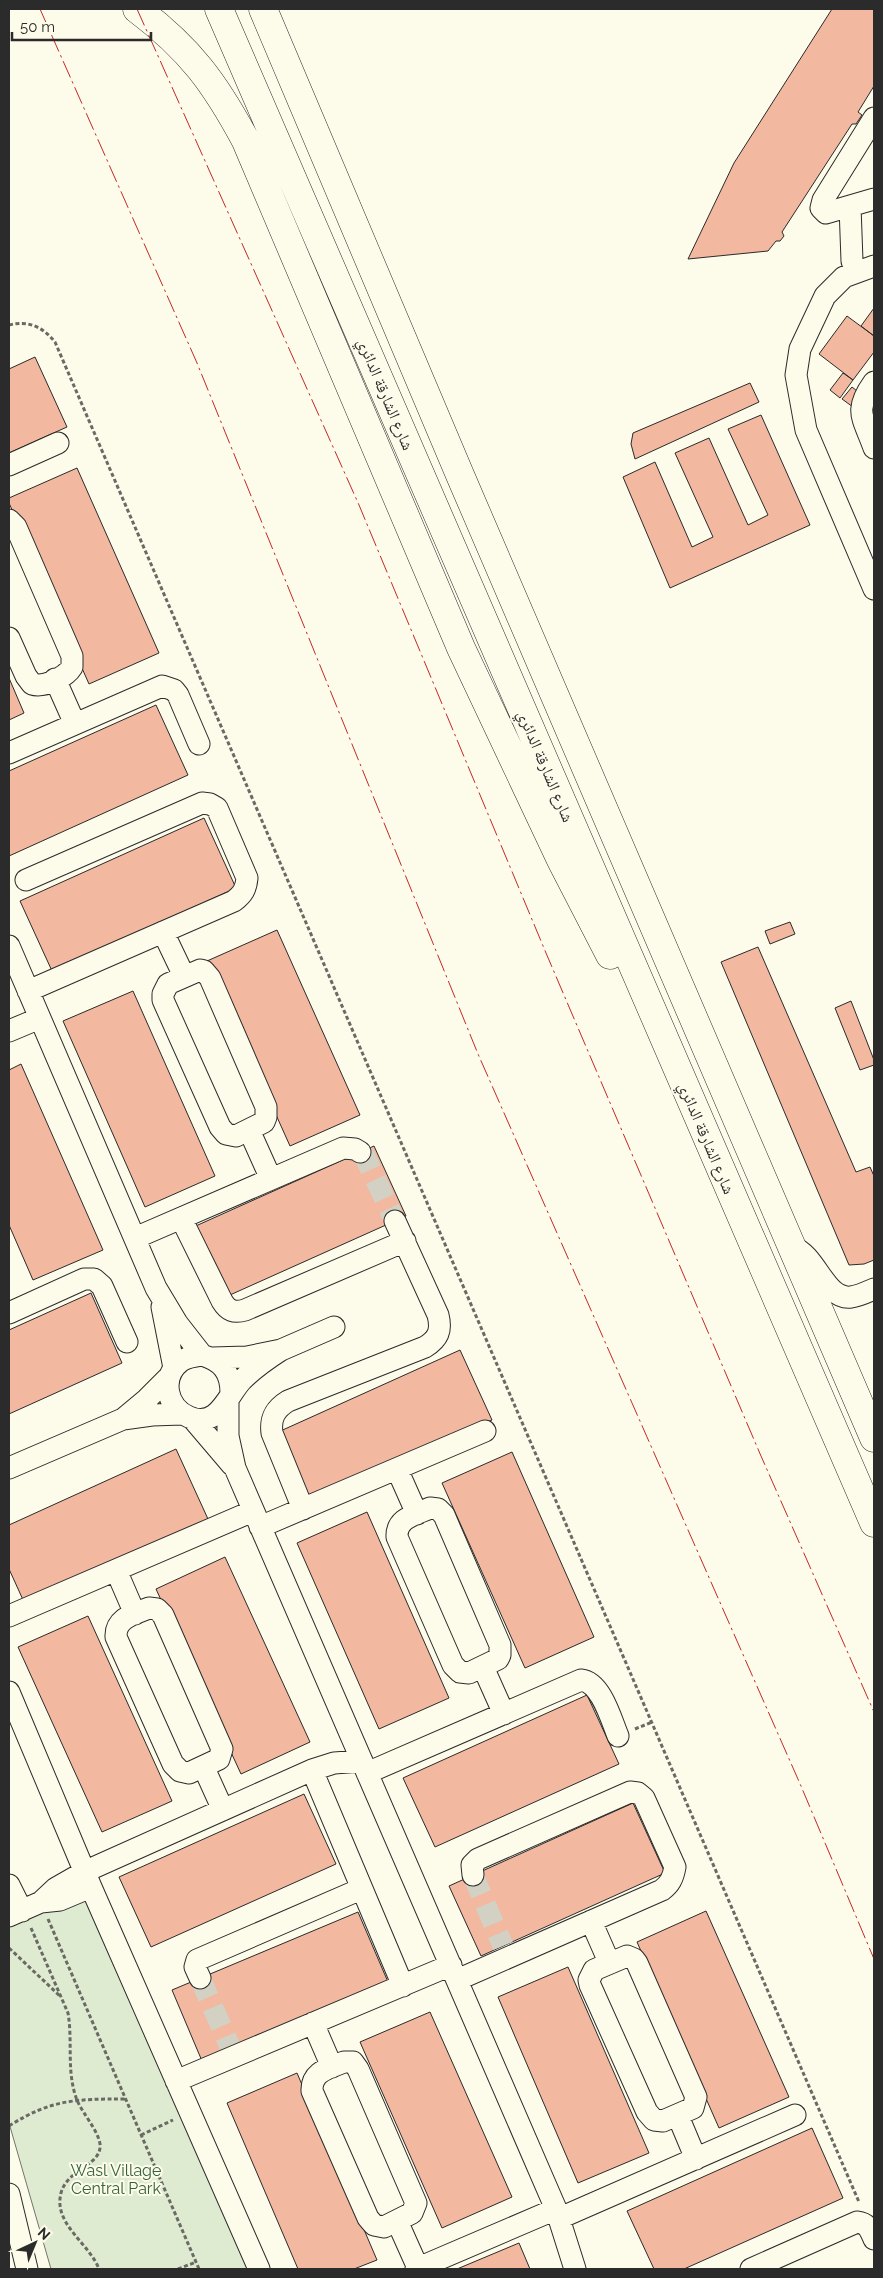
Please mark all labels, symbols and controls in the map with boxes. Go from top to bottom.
scale bar [12,10,151,42]
text: 50 m [20,18,55,36]
street label: شارع الشارقة الدائري [351,335,418,454]
street label: شارع الشارقة الدائري [511,707,578,826]
street label: شارع الشارقة الدائري [672,1079,739,1198]
park label: Wasl Village Central Park [71,2161,161,2198]
north arrow [10,2218,60,2268]
text: N [35,2224,53,2243]

